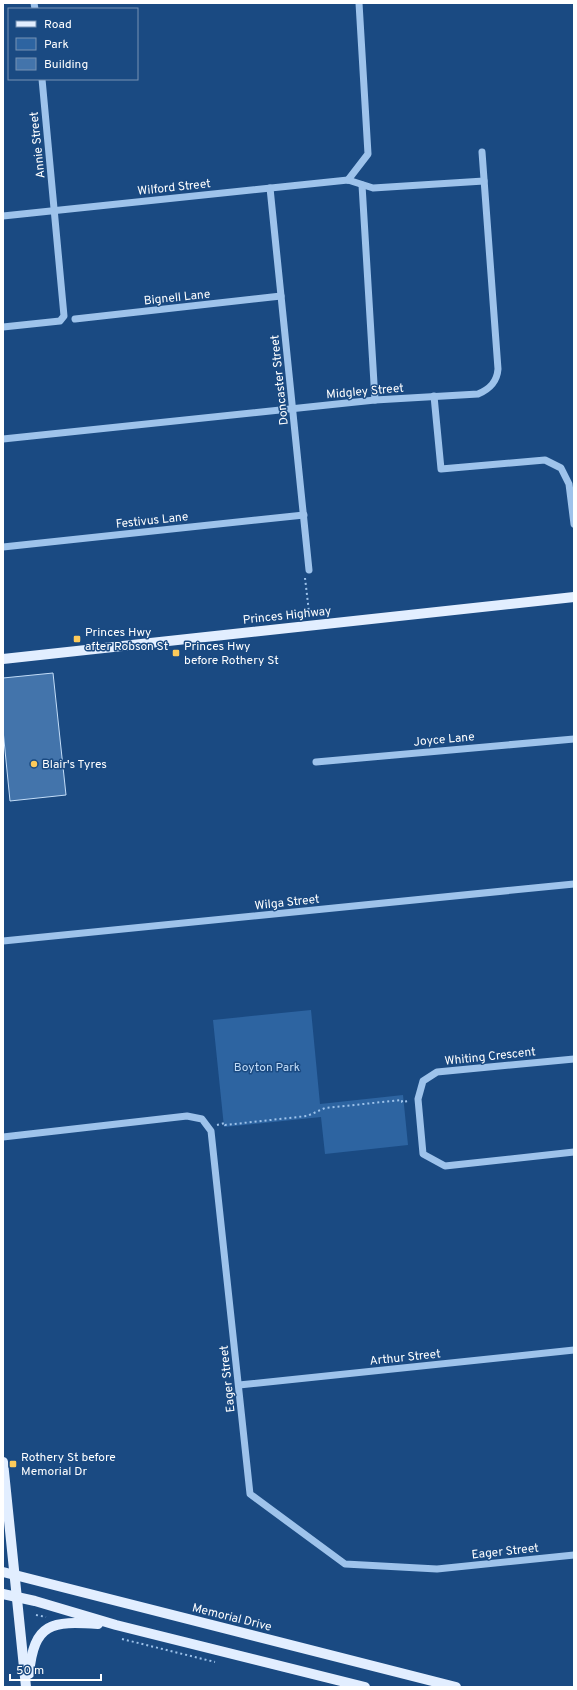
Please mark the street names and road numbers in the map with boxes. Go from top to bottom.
street label: Annie Street [27,111,49,179]
street label: Wilford Street [137,176,212,200]
street label: Bignell Lane [143,287,211,309]
street label: Doncaster Street [267,334,293,426]
street label: Midgley Street [326,381,405,403]
street label: Festivus Lane [115,509,189,533]
street label: Princes Highway [242,603,332,629]
street label: Joyce Lane [413,729,475,751]
street label: Wilga Street [254,892,320,914]
street label: Whiting Crescent [444,1044,536,1070]
street label: Eager Street [217,1345,239,1413]
street label: Arthur Street [369,1346,441,1370]
street label: Eager Street [471,1541,539,1563]
street label: Memorial Drive [190,1600,273,1636]

